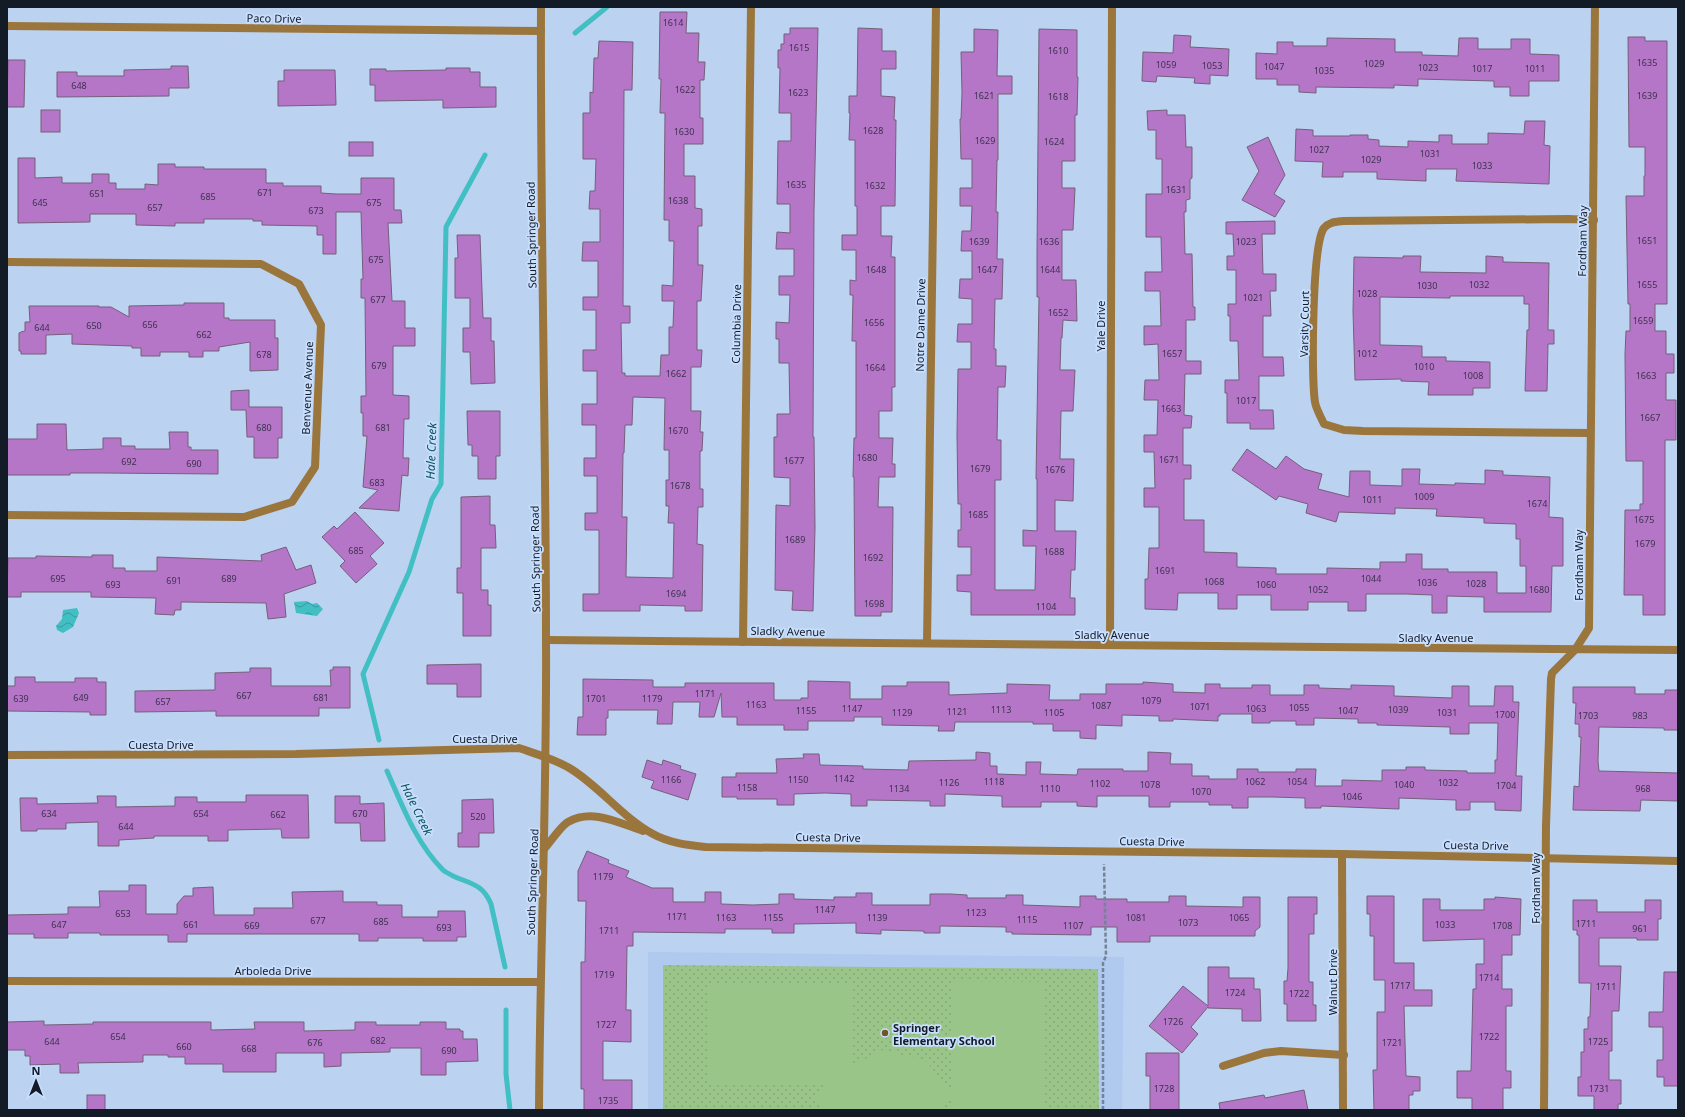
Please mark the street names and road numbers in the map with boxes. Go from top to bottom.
street label: Paco Drive [246,10,302,26]
street label: South Springer Road [523,181,539,289]
street label: Fordham Way [1574,205,1590,277]
street label: Notre Dame Drive [912,278,928,372]
street label: Columbia Drive [728,284,744,364]
street label: Varsity Court [1296,291,1312,357]
street label: Yale Drive [1093,301,1108,351]
street label: Benvenue Avenue [298,341,316,435]
street label: South Springer Road [527,505,543,613]
street label: Fordham Way [1571,529,1586,601]
street label: Sladky Avenue [750,623,826,639]
street label: Sladky Avenue [1075,627,1149,642]
street label: Sladky Avenue [1399,630,1473,645]
street label: Cuesta Drive [452,731,518,746]
street label: Cuesta Drive [128,737,194,752]
street label: South Springer Road [523,828,541,936]
street label: Cuesta Drive [795,829,861,845]
street label: Cuesta Drive [1119,833,1185,849]
street label: Cuesta Drive [1443,837,1509,853]
street label: Fordham Way [1528,852,1543,924]
street label: Walnut Drive [1325,949,1340,1015]
street label: Arboleda Drive [234,963,312,978]

